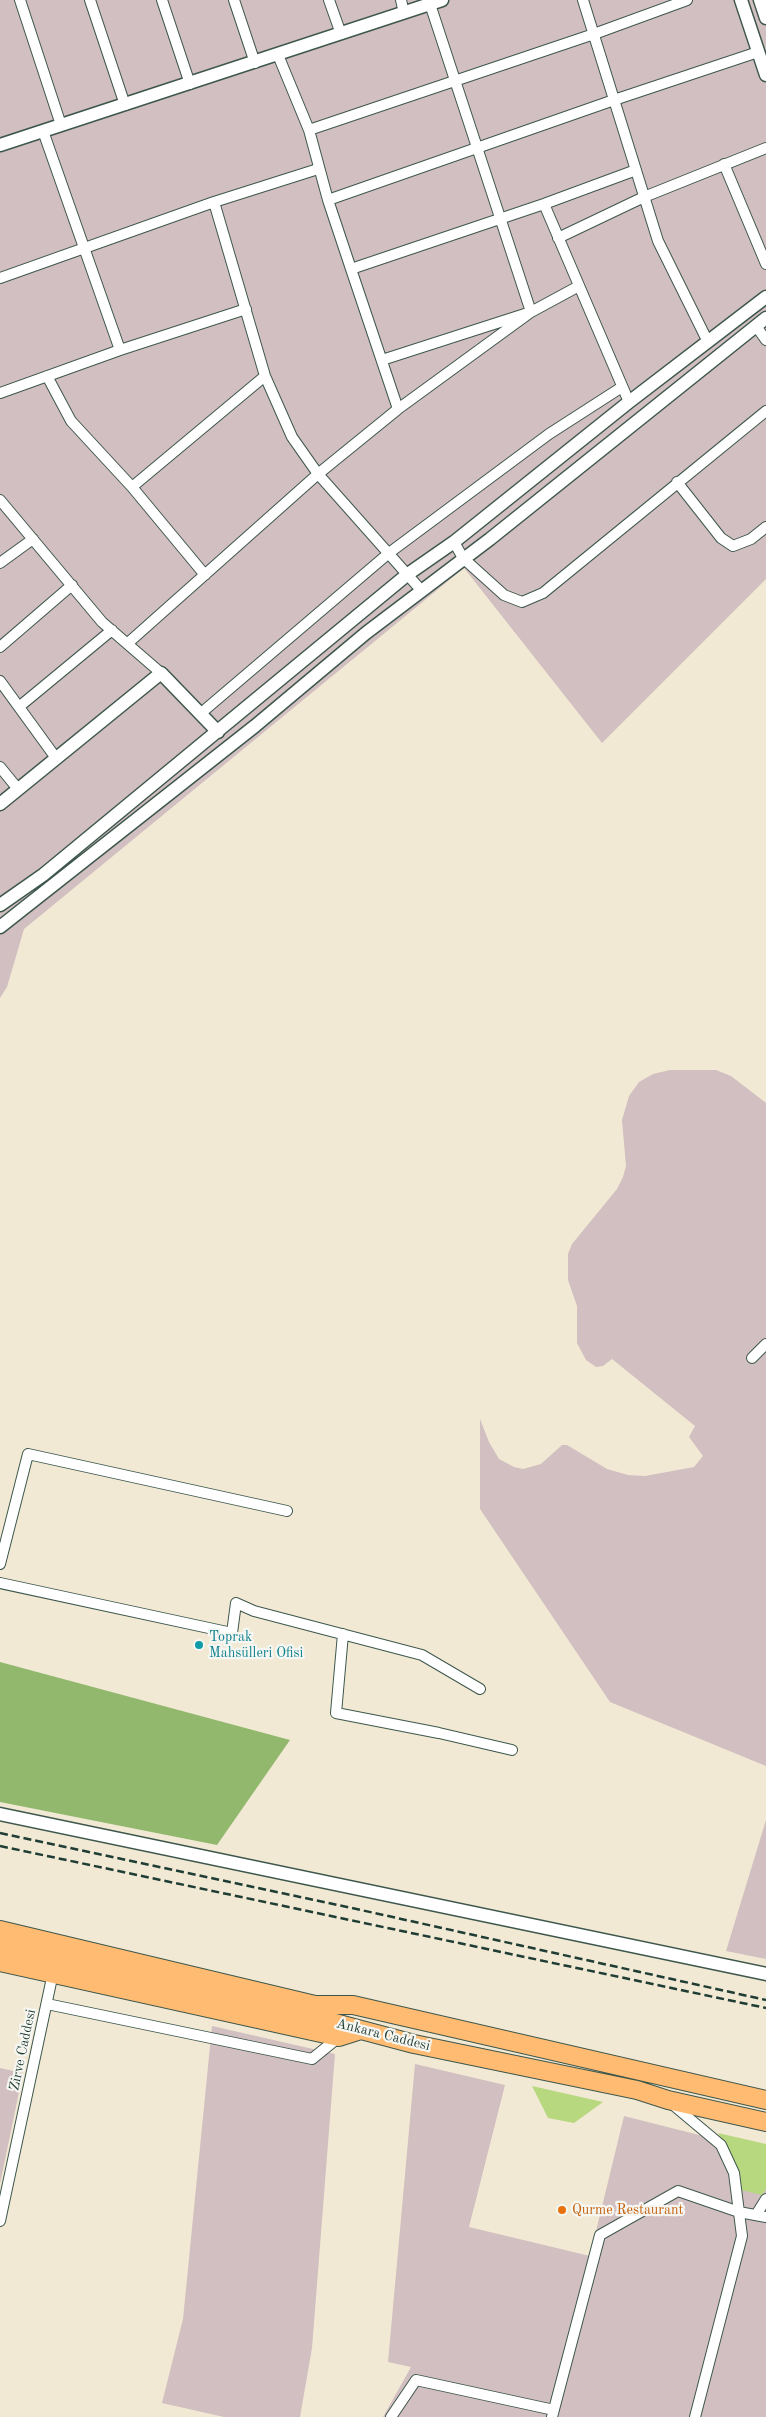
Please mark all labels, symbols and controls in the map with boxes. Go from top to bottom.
place label: Toprak Mahsülleri Ofisi [209,1629,303,1661]
marker: Toprak Mahsülleri Ofisi [193,1639,205,1651]
street label: Zirve Caddesi [6,2008,40,2092]
street label: Ankara Caddesi [334,2015,432,2055]
place label: Qurme Restaurant [572,2202,683,2218]
marker: Qurme Restaurant [556,2204,568,2216]

